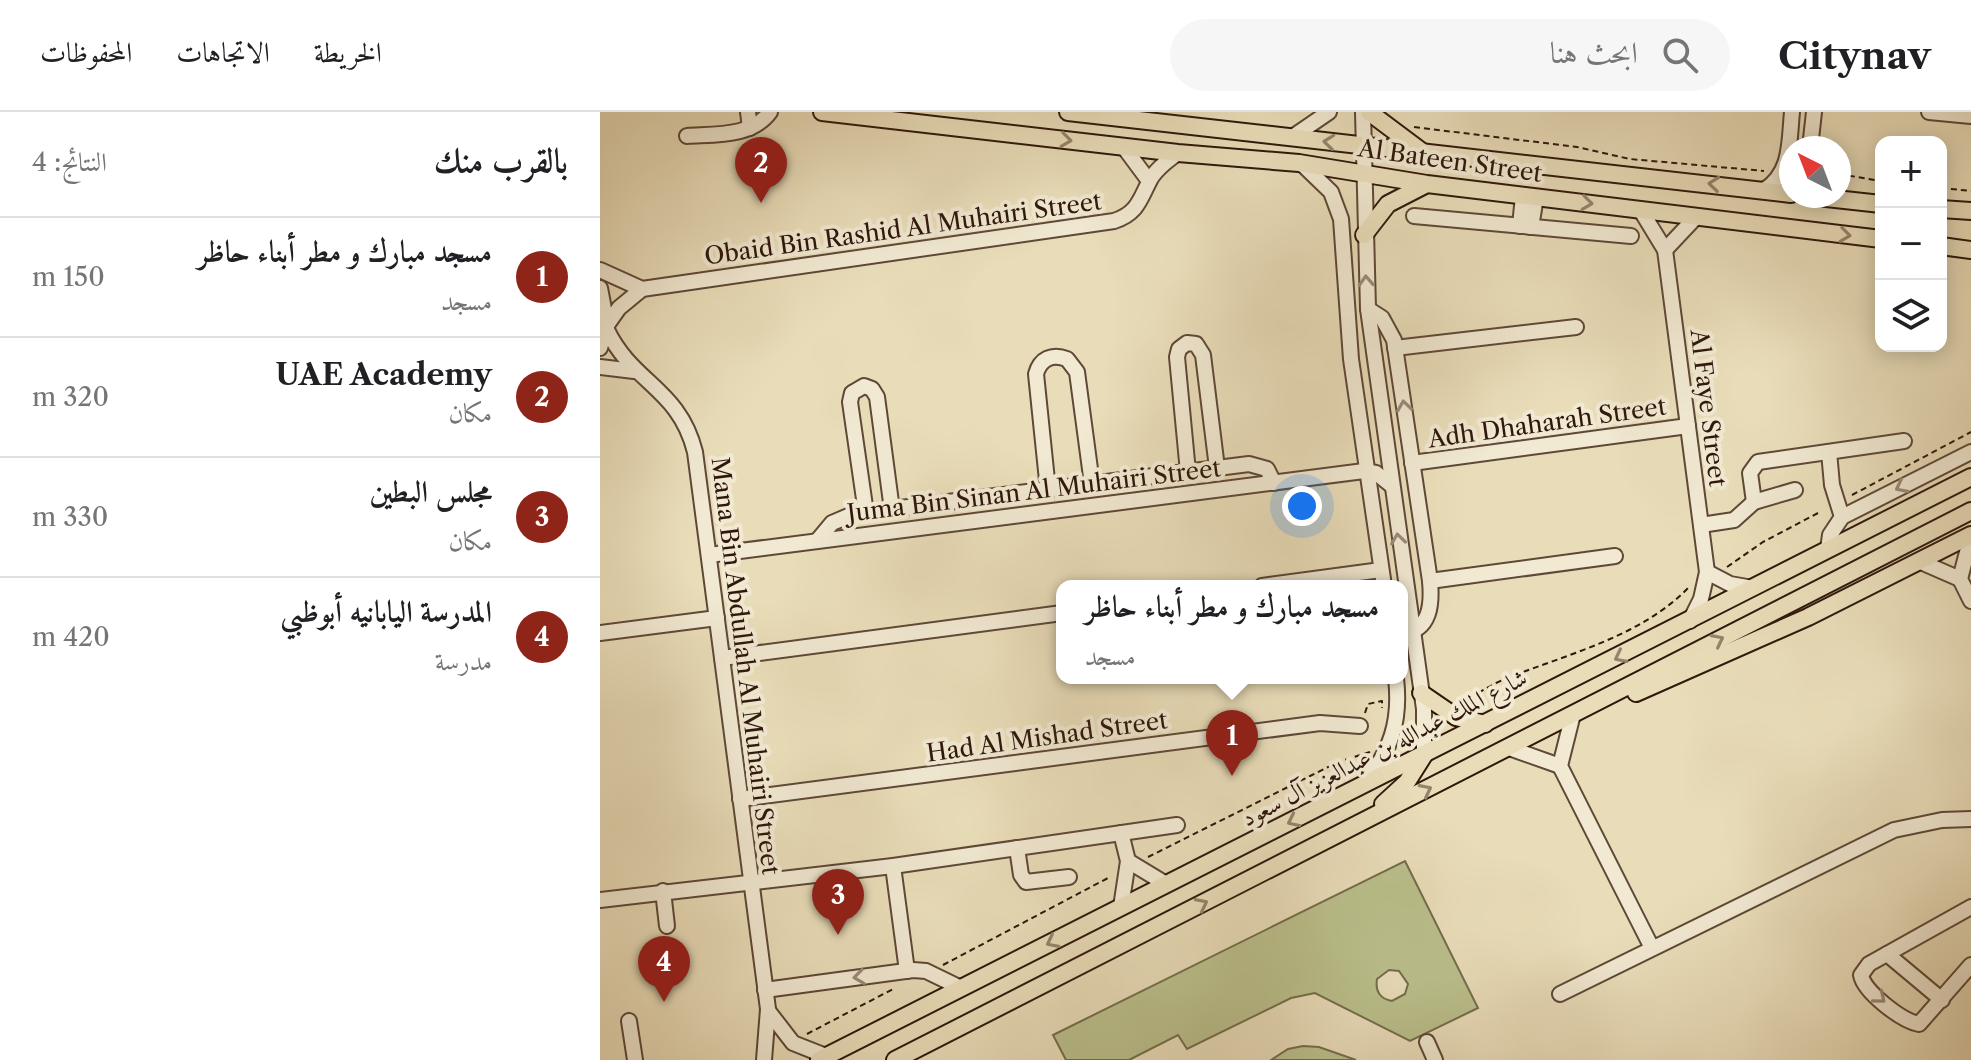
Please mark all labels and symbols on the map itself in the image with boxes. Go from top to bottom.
one-way arrow [1060,131,1073,148]
one-way arrow [1322,133,1335,150]
street label: Al Bateen Street [1355,133,1544,188]
north arrow [1779,136,1851,208]
pin: 2 [735,137,787,203]
one-way arrow [1707,176,1720,193]
street label: Obaid Bin Rashid Al Muhairi Street [703,186,1104,271]
one-way arrow [1581,194,1594,211]
one-way arrow [1839,226,1852,243]
one-way arrow [1358,274,1375,287]
street label: Al Faye Street [1684,326,1733,489]
street label: Adh Dhaharah Street [1425,391,1668,454]
one-way arrow [1396,399,1413,412]
street label: Juma Bin Sinan Al Muhairi Street [842,453,1223,528]
street label: Mana Bin Abdullah Al Muhairi Street [705,455,786,877]
one-way arrow [1895,477,1910,492]
your location [1282,486,1322,526]
one-way arrow [1391,532,1408,546]
one-way arrow [1709,634,1724,650]
one-way arrow [1613,647,1628,662]
street label: شارع الملك عبدالله بن عبدالعزيز آل سعود [1236,663,1534,838]
street label: Had Al Mishad Street [925,705,1170,768]
pin: 1 [1206,710,1258,776]
one-way arrow [1418,784,1433,800]
one-way arrow [1286,811,1301,826]
pin: 3 [812,869,864,935]
one-way arrow [1193,898,1208,914]
one-way arrow [1045,932,1060,948]
pin: 4 [638,936,690,1002]
one-way arrow [853,968,866,985]
one-way arrow [1871,988,1885,1003]

